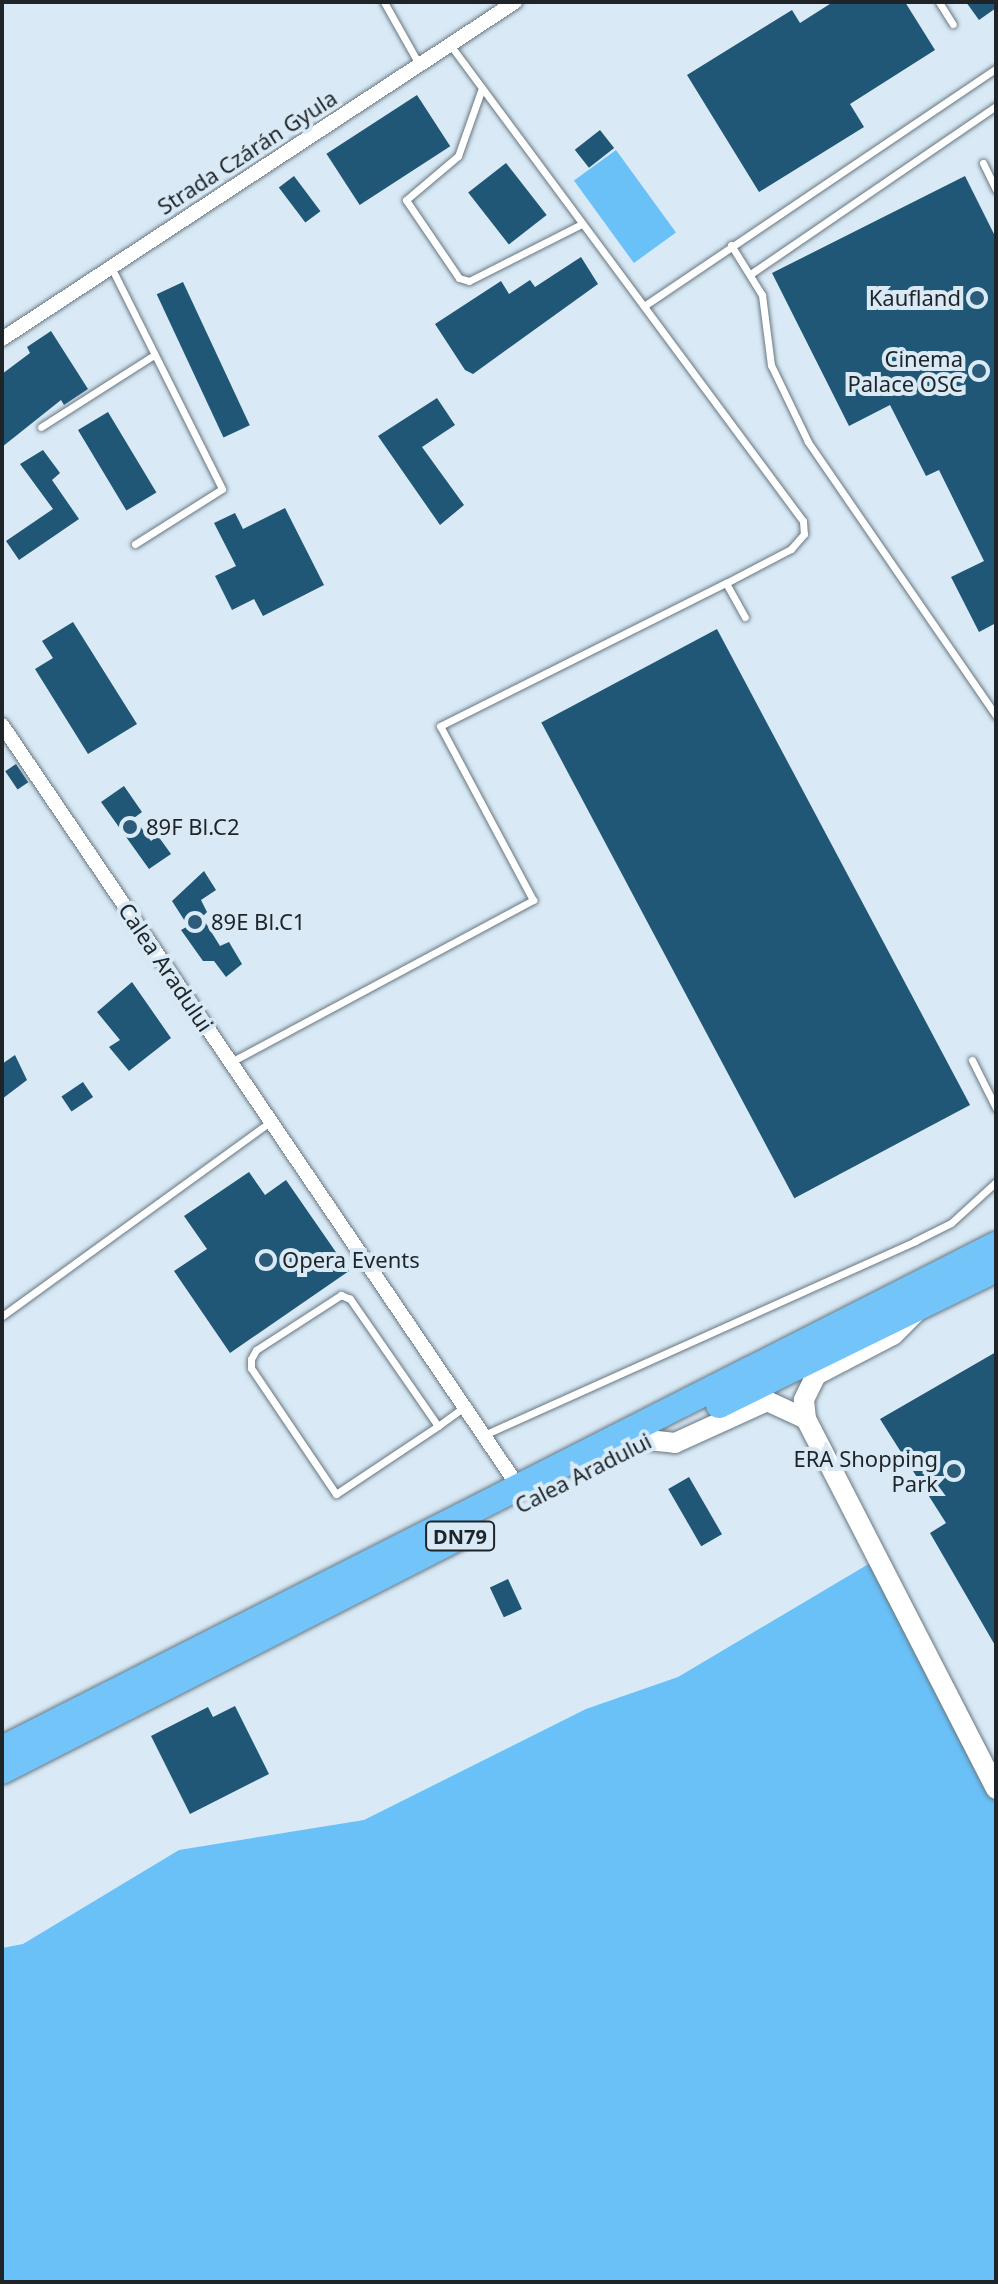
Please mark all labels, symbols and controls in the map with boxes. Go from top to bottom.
street label: Strada Czárán Gyula [152,84,342,220]
place label: Kaufland [869,285,961,311]
marker: Kaufland [968,289,986,307]
place label: Cinema Palace OSC [847,345,963,396]
marker: Cinema Palace OSC [970,362,988,380]
place label: 89F Bl.C2 [146,814,240,840]
marker: 89F Bl.C2 [121,818,139,836]
street label: Calea Aradului [113,898,219,1036]
place label: 89E Bl.C1 [211,909,305,935]
marker: 89E Bl.C1 [186,913,204,931]
place label: Opera Events [282,1247,420,1273]
marker: Opera Events [257,1251,275,1269]
street label: Calea Aradului [510,1427,656,1519]
place label: ERA Shopping Park [793,1445,938,1496]
marker: ERA Shopping Park [945,1462,963,1480]
road number: DN79 [424,1520,496,1552]

